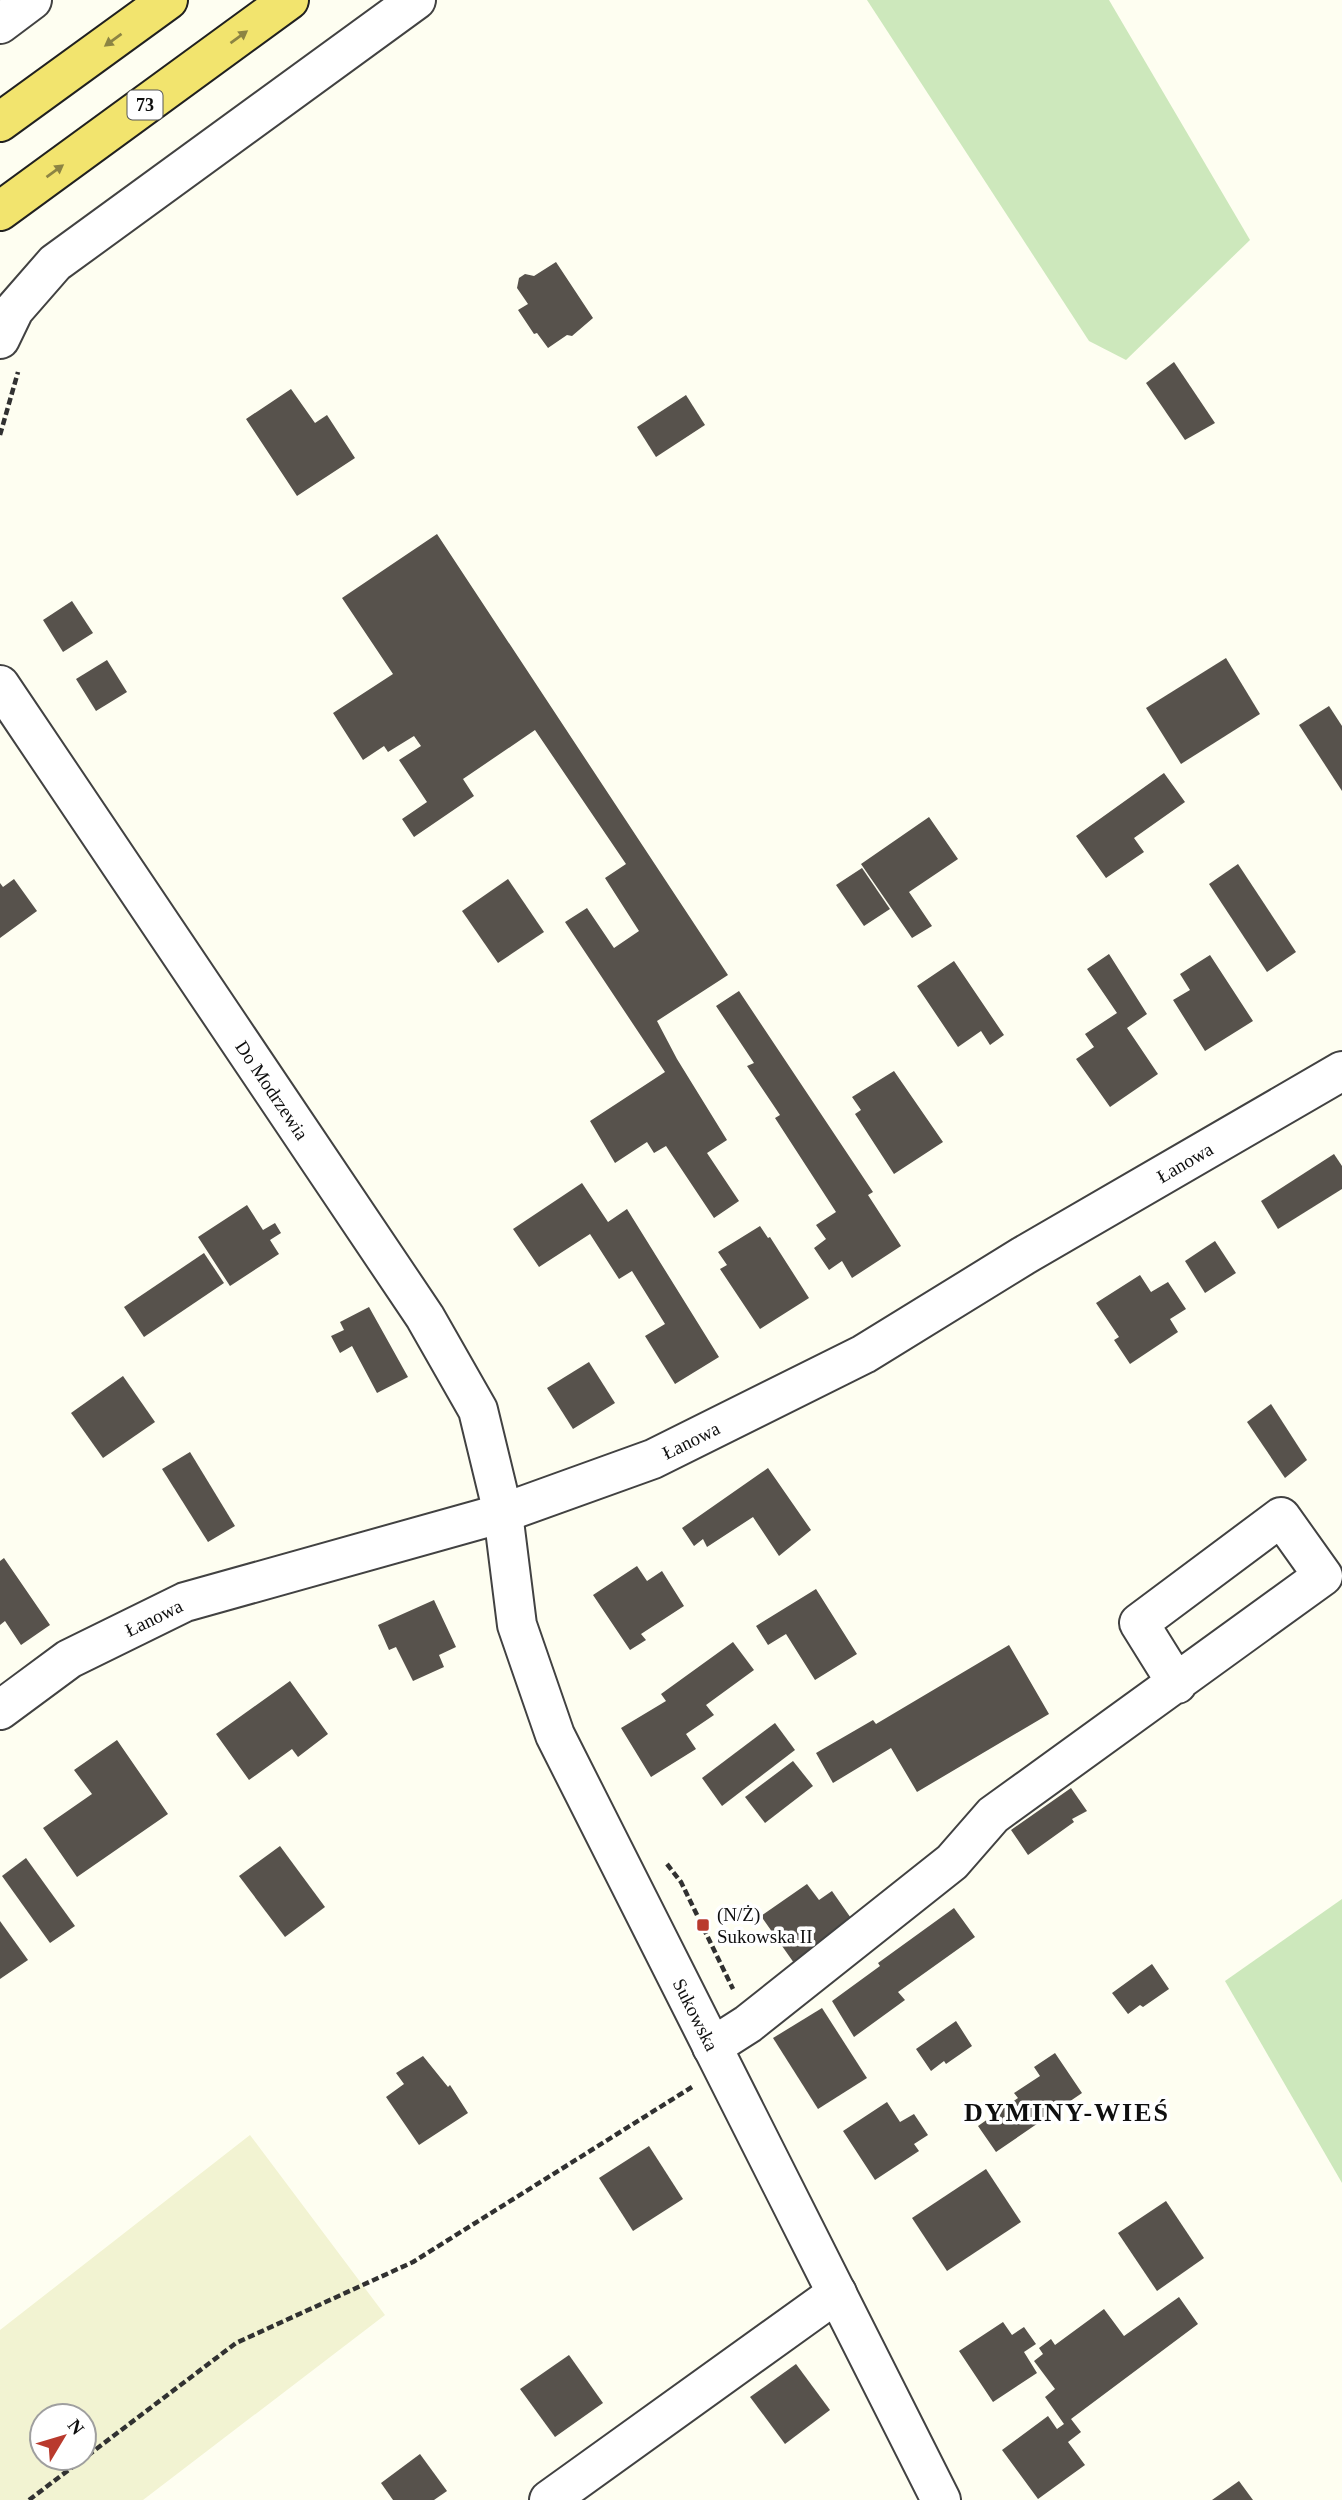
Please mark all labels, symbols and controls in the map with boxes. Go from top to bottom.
one-way arrow [230,30,248,44]
one-way arrow [104,33,122,47]
road number: 73 [128,90,162,120]
one-way arrow [46,164,64,178]
street label: Do Modrzewia [232,1037,313,1144]
street label: Łanowa [1153,1138,1217,1187]
street label: Łanowa [659,1417,723,1463]
street label: Łanowa [121,1594,186,1640]
place label: (N/Ż) Sukowska II [717,1904,813,1947]
marker: (N/Ż) Sukowska II [695,1917,711,1933]
street label: Sukowska [669,1975,723,2055]
district label: DYMINY-WIEŚ [964,2098,1170,2127]
north arrow [28,2402,98,2472]
text: N [64,2415,89,2439]

